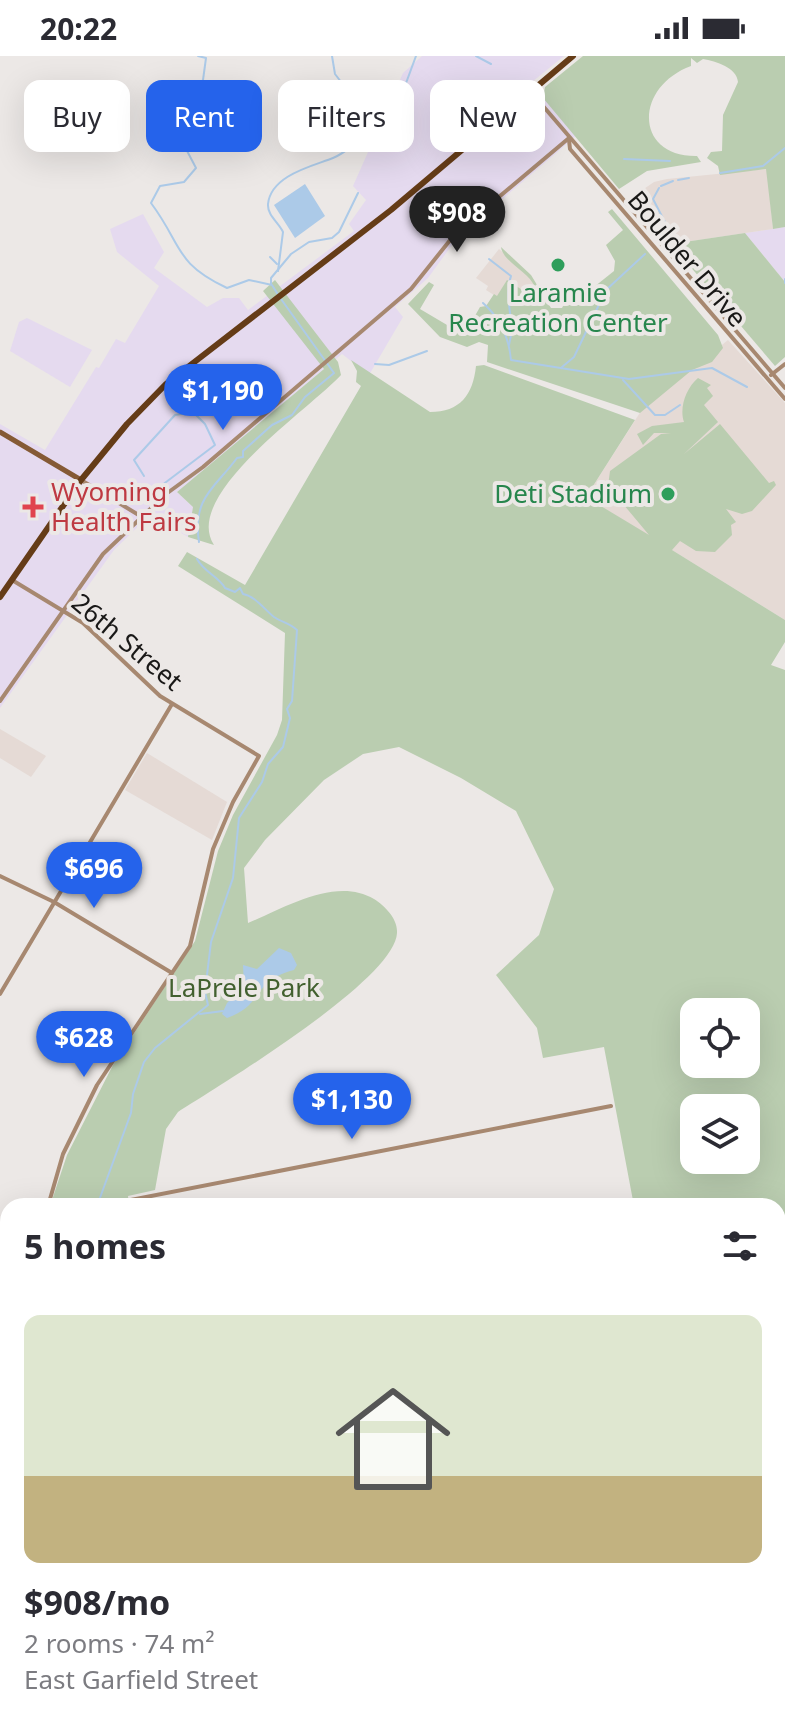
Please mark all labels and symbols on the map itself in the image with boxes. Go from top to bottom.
street label: Boulder Drive [620,182,756,334]
pin: $908 [410,186,504,254]
marker: Laramie Recreation Center [549,256,567,274]
place label: Laramie Recreation Center [448,274,668,340]
pin: $1,190 [158,364,288,432]
place label: Wyoming Health Fairs [51,473,196,539]
place label: Deti Stadium [494,475,652,511]
marker: Deti Stadium [659,485,677,503]
marker: Wyoming Health Fairs [22,496,44,518]
street label: 26th Street [65,584,191,698]
pin: $696 [47,842,141,910]
park label: LaPrele Park [168,969,320,1005]
pin: $628 [37,1011,131,1079]
pin: $1,130 [287,1073,417,1141]

